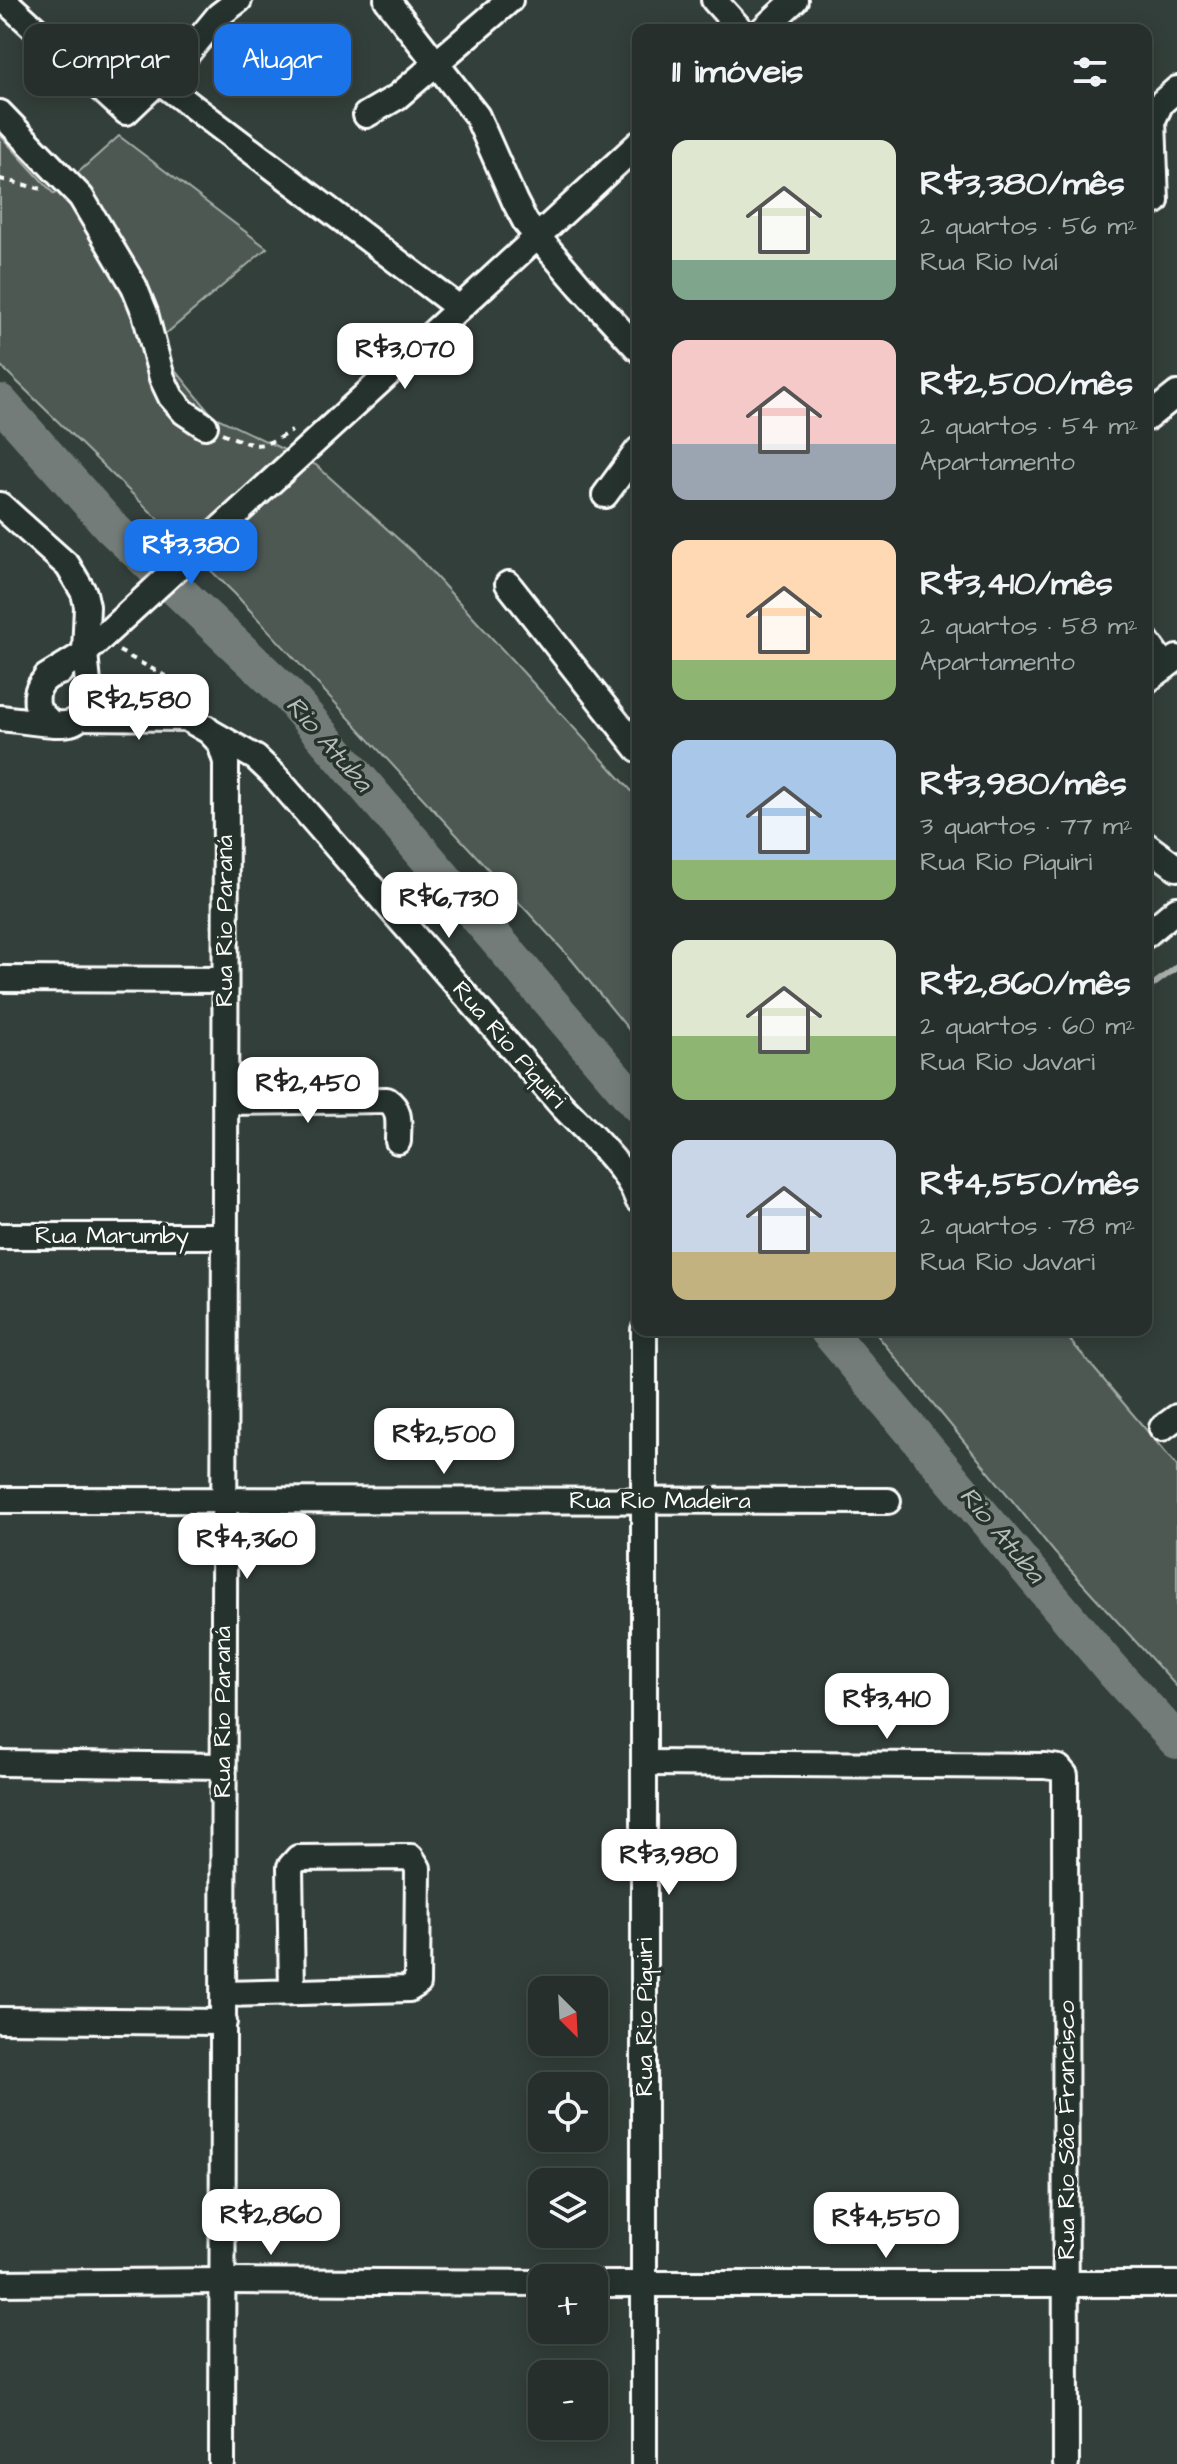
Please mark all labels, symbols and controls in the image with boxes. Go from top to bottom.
chip: Comprar [24,24,198,96]
chip: Alugar [214,24,351,96]
text: 11 imóveis [672,48,803,96]
icon: filters [1068,50,1112,94]
text: R$3,380/mês [920,160,1125,208]
icon: home [736,172,832,268]
text: 2 quartos · 56 m² [920,208,1137,244]
text: Rua Rio Ivaí [920,244,1057,280]
pin: R$3,070 [331,323,479,391]
text: R$3,070 [355,331,455,367]
text: R$2,500/mês [920,360,1133,408]
icon: home [736,372,832,468]
text: 2 quartos · 54 m² [920,408,1139,444]
text: Apartamento [920,444,1075,480]
pin: R$3,380 [117,519,265,587]
text: R$3,380 [142,527,240,563]
text: R$3,410/mês [920,560,1113,608]
icon: home [736,572,832,668]
text: 2 quartos · 58 m² [920,608,1138,644]
text: Apartamento [920,644,1075,680]
pin: R$2,580 [65,674,213,742]
text: R$2,580 [87,682,191,718]
water label: Rio Atuba [277,689,382,801]
text: R$3,980/mês [920,760,1127,808]
icon: home [736,772,832,868]
text: 3 quartos · 77 m² [920,808,1133,844]
street label: Rua Rio Paraná [208,835,242,1007]
text: Rua Rio Piquiri [920,844,1092,880]
pin: R$6,730 [375,872,523,940]
text: R$6,730 [399,880,499,916]
text: R$2,860/mês [920,960,1131,1008]
icon: home [736,972,832,1068]
street label: Rua Rio Piquiri [444,974,574,1116]
text: 2 quartos · 60 m² [920,1008,1135,1044]
text: Rua Rio Javari [920,1044,1095,1080]
pin: R$2,450 [234,1057,382,1125]
text: R$2,450 [255,1065,361,1101]
text: R$4,550/mês [920,1160,1139,1208]
icon: home [736,1172,832,1268]
text: 2 quartos · 78 m² [920,1208,1135,1244]
street label: Rua Marumby [35,1219,189,1254]
text: Rua Rio Javari [920,1244,1095,1280]
pin: R$2,500 [370,1408,518,1476]
text: R$2,500 [392,1416,496,1452]
water label: Rio Atuba [951,1479,1054,1592]
street label: Rua Rio Madeira [569,1484,751,1518]
pin: R$4,360 [173,1513,321,1581]
text: R$4,360 [196,1521,298,1557]
street label: Rua Rio Paraná [206,1626,240,1798]
pin: R$3,410 [813,1673,961,1741]
text: R$3,410 [843,1681,931,1717]
pin: R$3,980 [595,1829,743,1897]
text: R$3,980 [620,1837,718,1873]
street label: Rua Rio Piquiri [628,1937,662,2096]
north arrow [528,1976,608,2056]
map controls [528,1976,608,2440]
street label: Rua Rio São Francisco [1050,2000,1084,2260]
button: locate [528,2072,608,2152]
button: layers [528,2168,608,2248]
pin: R$2,860 [197,2189,345,2257]
pin: R$4,550 [812,2192,960,2260]
text: R$2,860 [220,2197,322,2233]
text: R$4,550 [832,2200,940,2236]
button: + [528,2264,608,2344]
button: − [528,2360,608,2440]

